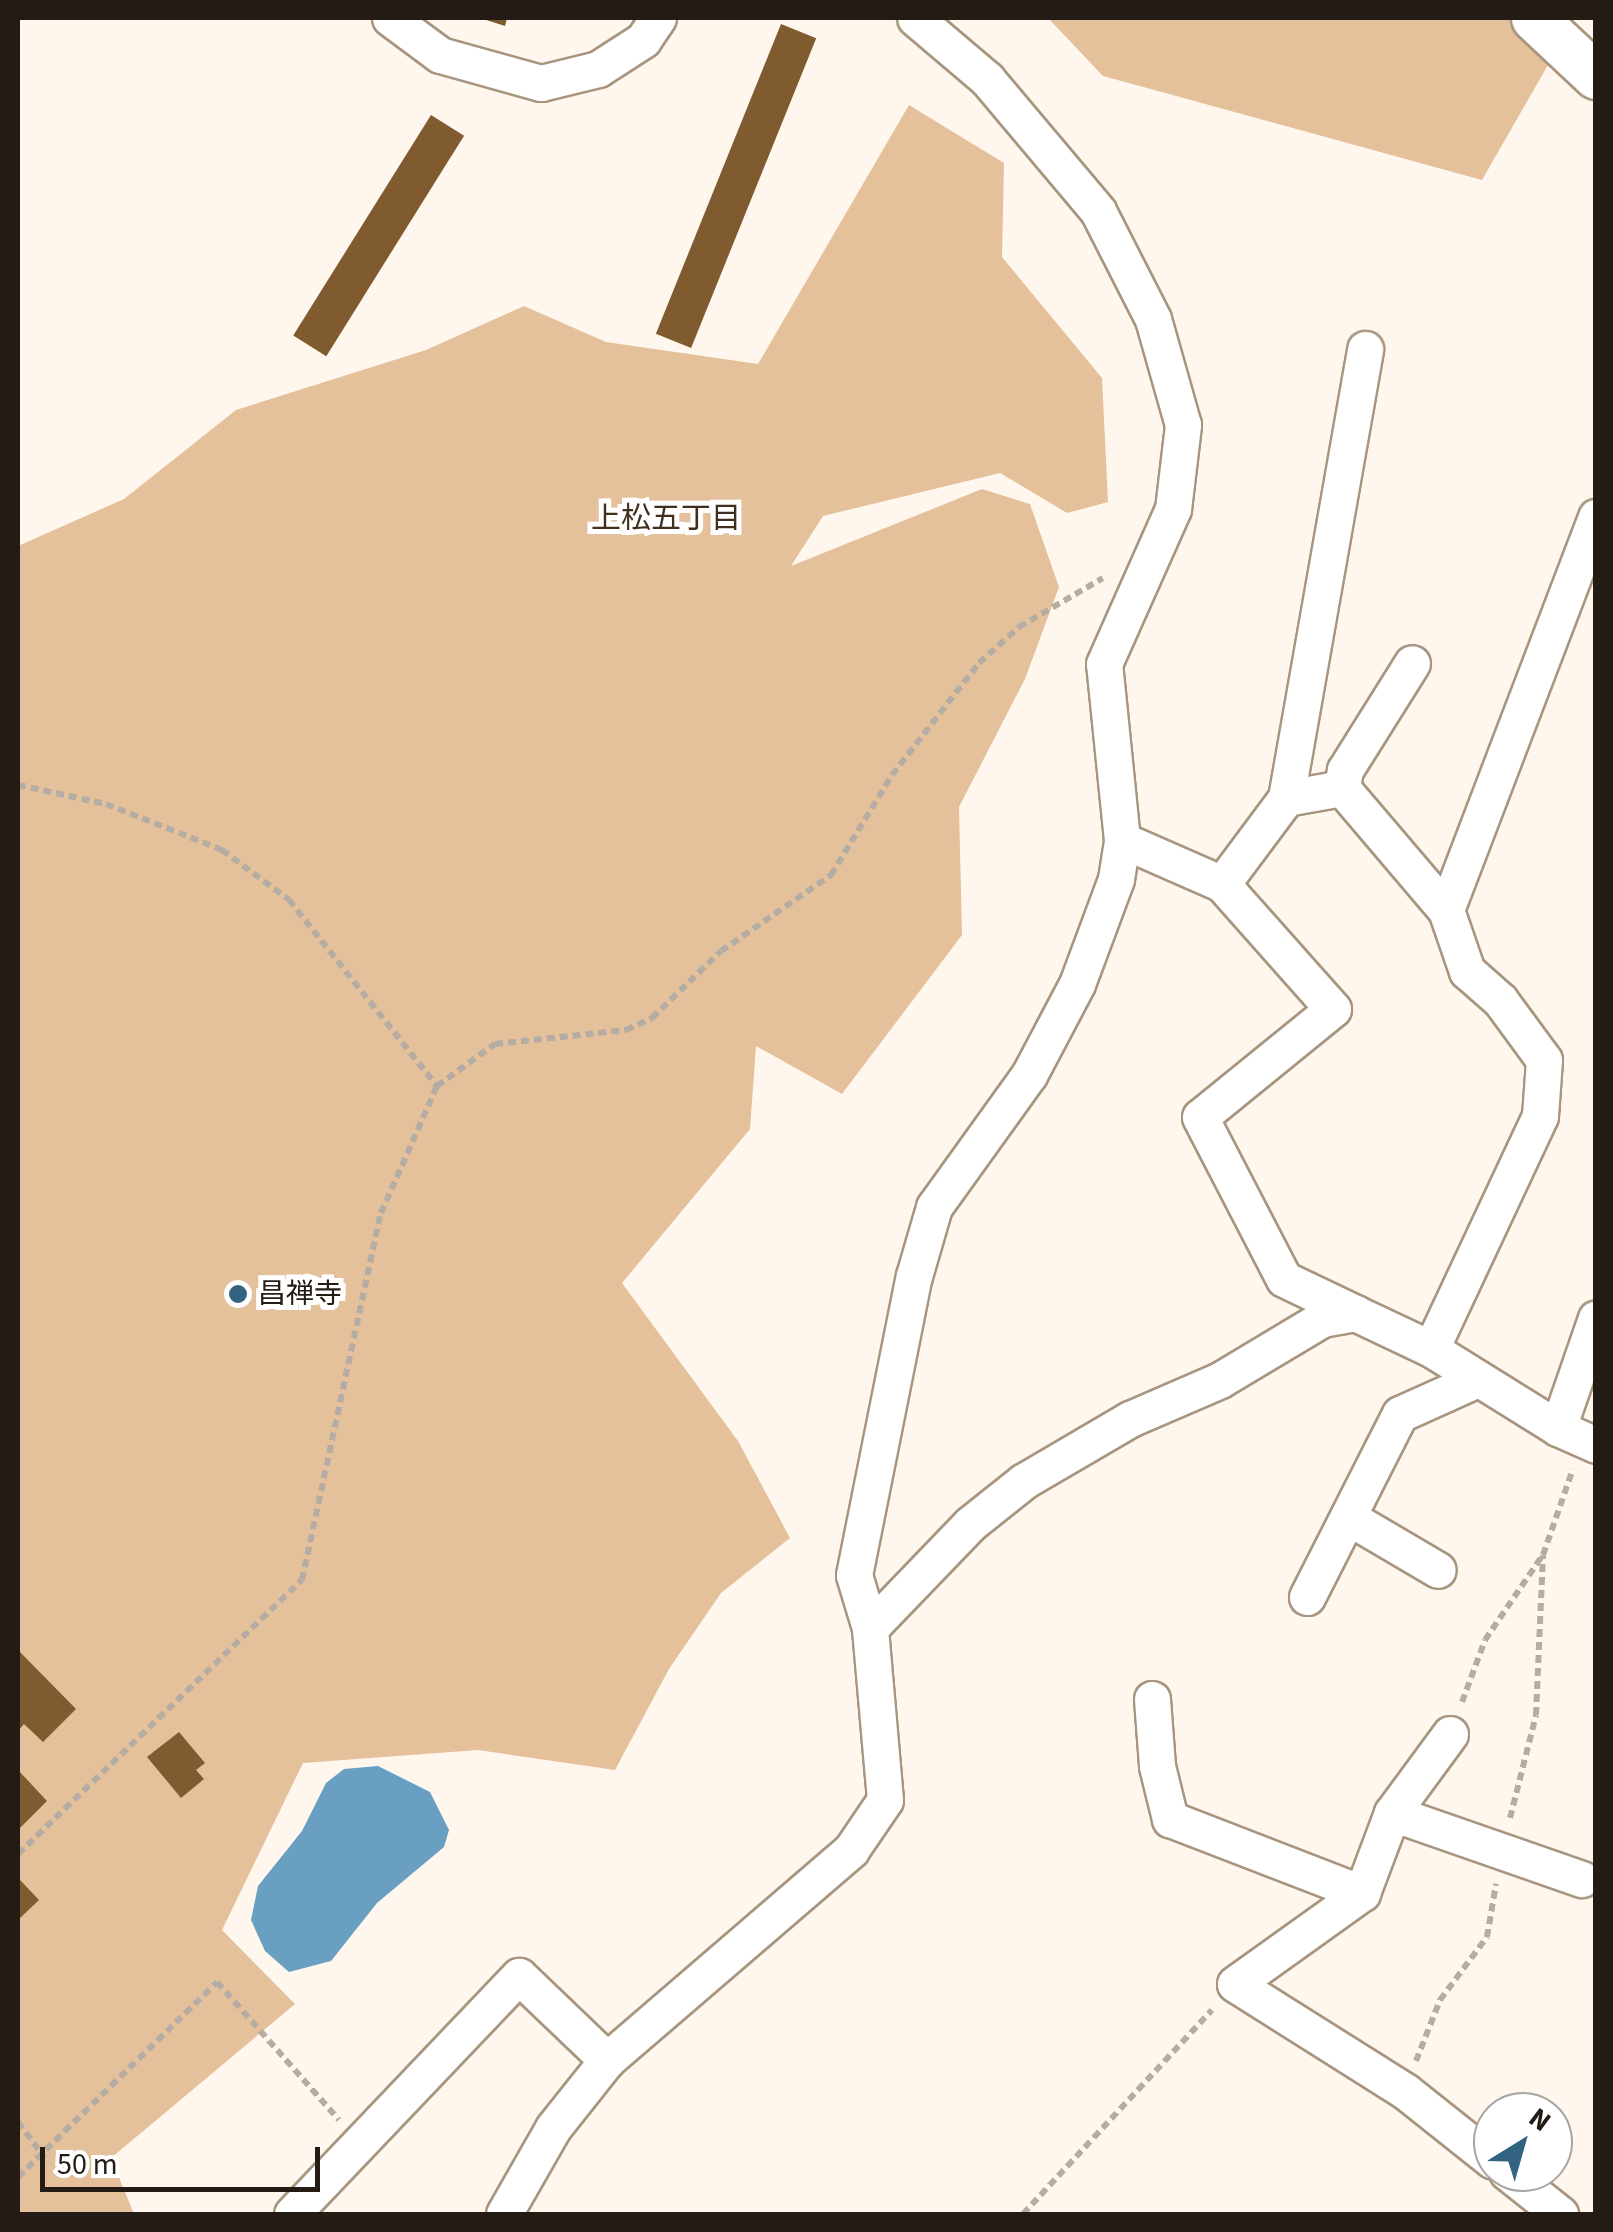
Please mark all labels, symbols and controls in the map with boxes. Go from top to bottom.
district label: 上松五丁目 [591,501,741,537]
place label: 昌禅寺 [258,1277,342,1311]
marker: 昌禅寺 [227,1283,249,1305]
north arrow [1473,2092,1573,2192]
text: N [1520,2098,1559,2141]
scale bar [45,2127,325,2189]
text: 50 m [57,2143,118,2186]

